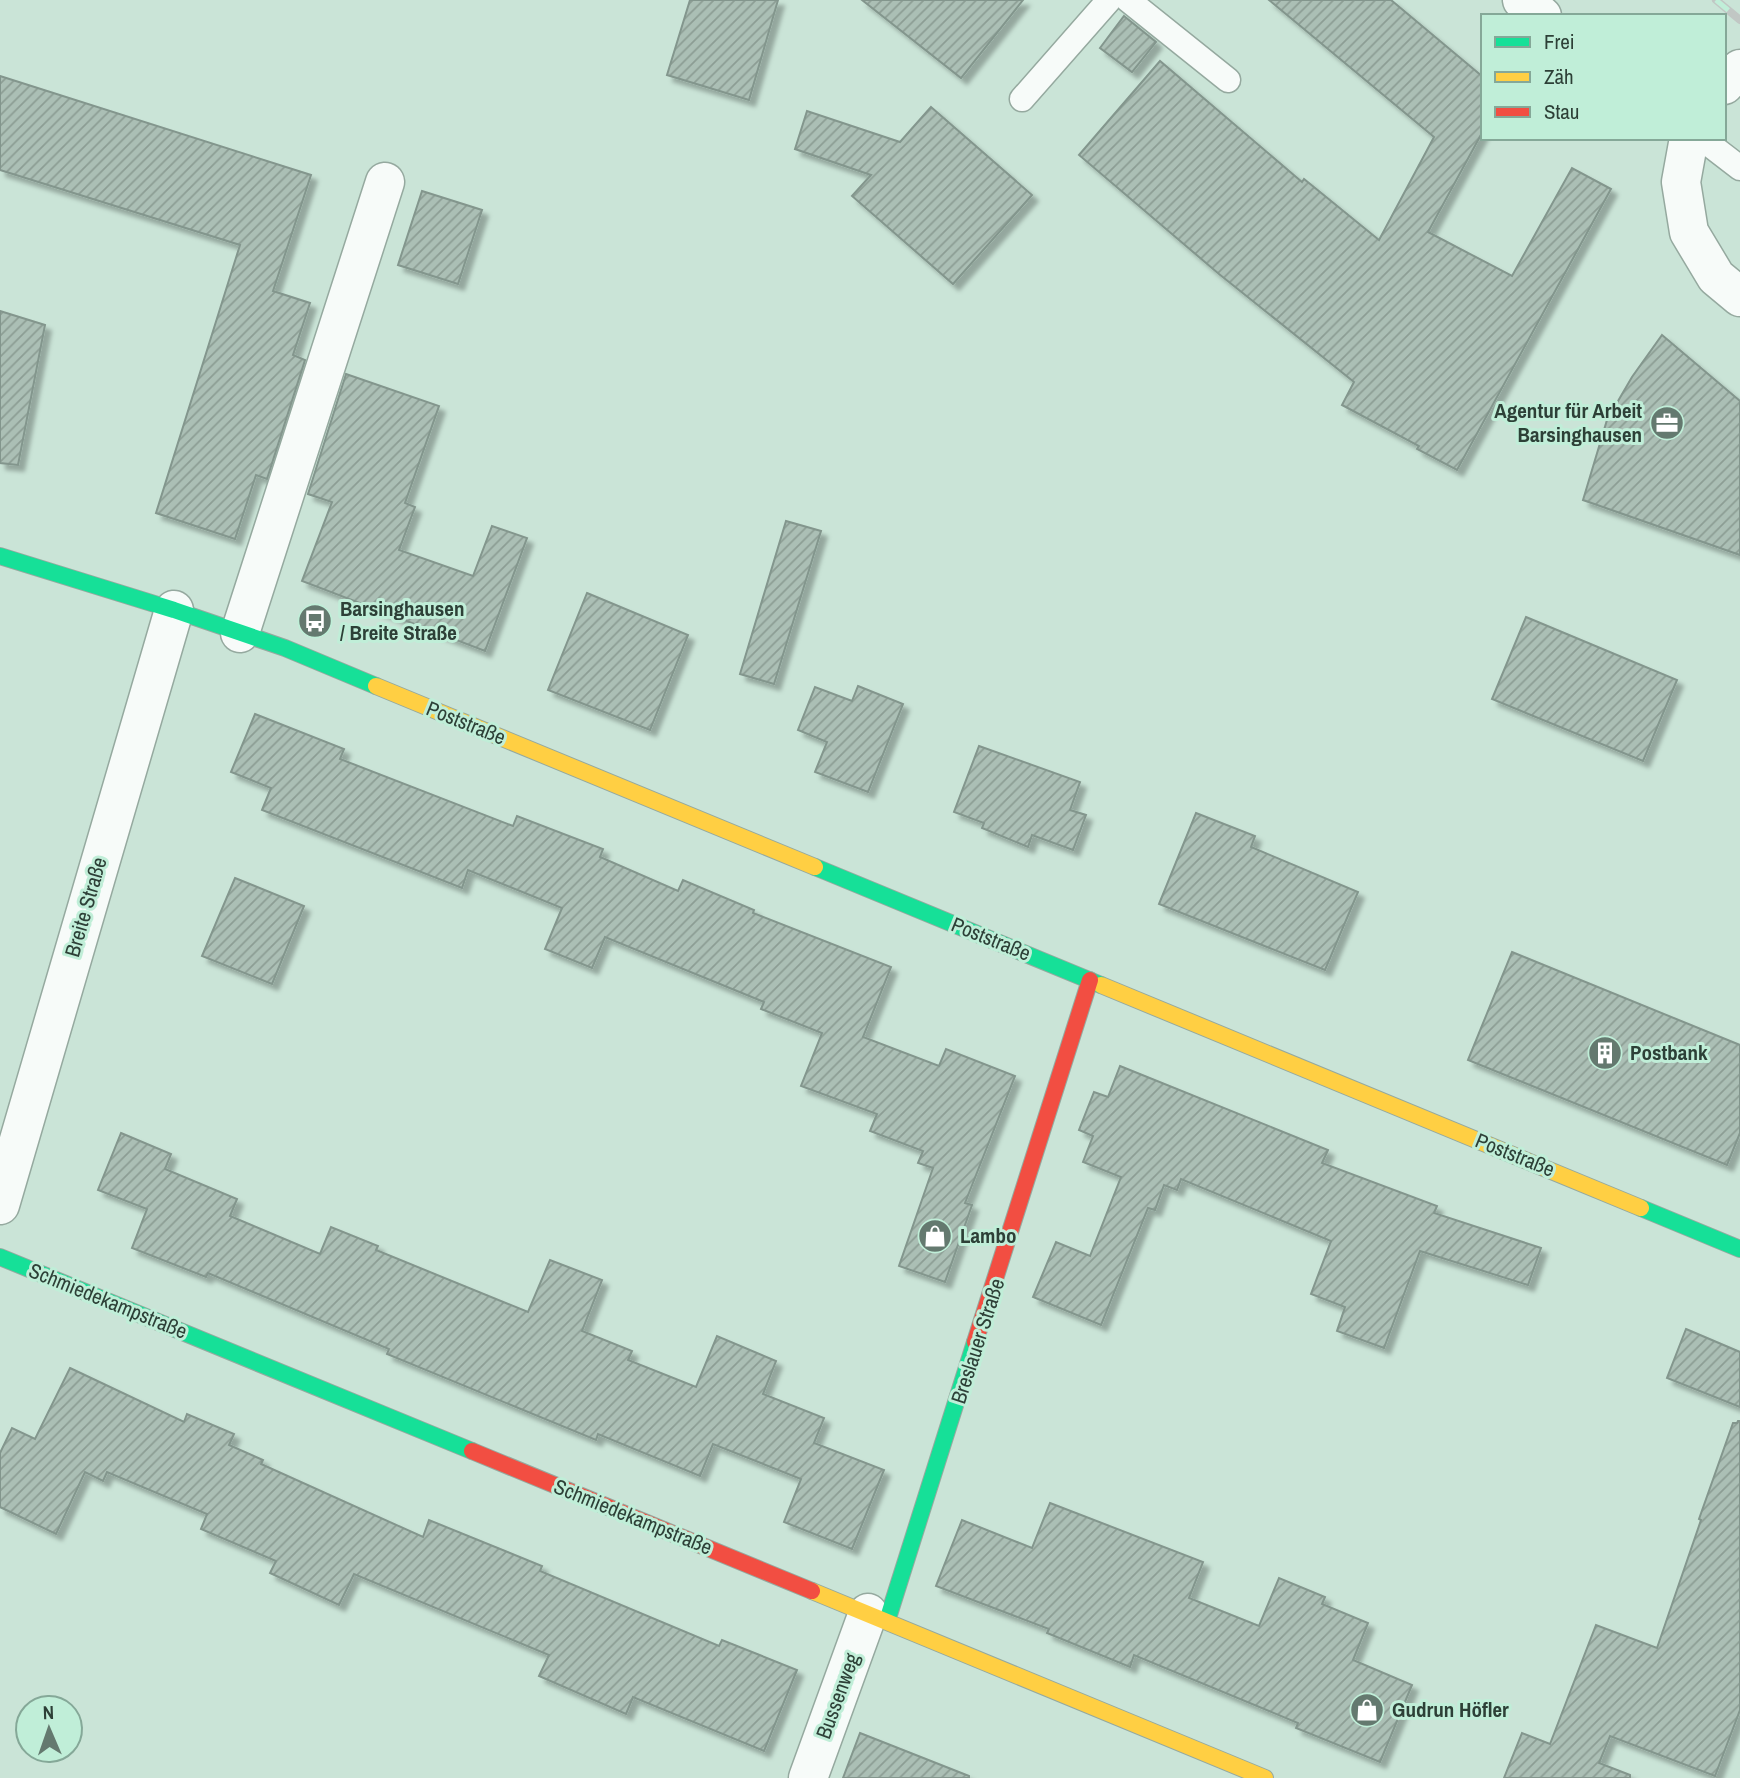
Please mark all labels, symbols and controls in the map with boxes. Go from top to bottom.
legend [1481,14,1726,140]
text: Frei [1544,27,1575,56]
text: Zäh [1544,62,1574,91]
text: Stau [1544,97,1579,126]
place label: Agentur für Arbeit Barsinghausen [1494,396,1642,449]
office icon: Agentur für Arbeit Barsinghausen [1648,404,1686,442]
place label: Barsinghausen / Breite Straße [340,594,464,647]
bus stop icon: Barsinghausen / Breite Straße [296,602,334,640]
street label: Poststraße [422,693,510,752]
street label: Breite Straße [57,854,114,960]
street label: Poststraße [947,909,1035,968]
building icon: Postbank [1586,1034,1624,1072]
place label: Postbank [1630,1038,1708,1067]
street label: Poststraße [1471,1125,1559,1184]
shop icon: Lambo [916,1217,954,1255]
place label: Lambo [960,1221,1016,1250]
street label: Schmiedekampstraße [25,1256,192,1346]
street label: Breslauer Straße [944,1274,1011,1407]
street label: Schmiedekampstraße [550,1472,717,1562]
street label: Bussenweg [809,1649,867,1743]
shop icon: Gudrun Höfler [1348,1691,1386,1729]
north arrow [14,1694,84,1764]
place label: Gudrun Höfler [1392,1695,1509,1724]
text: N [42,1699,54,1725]

